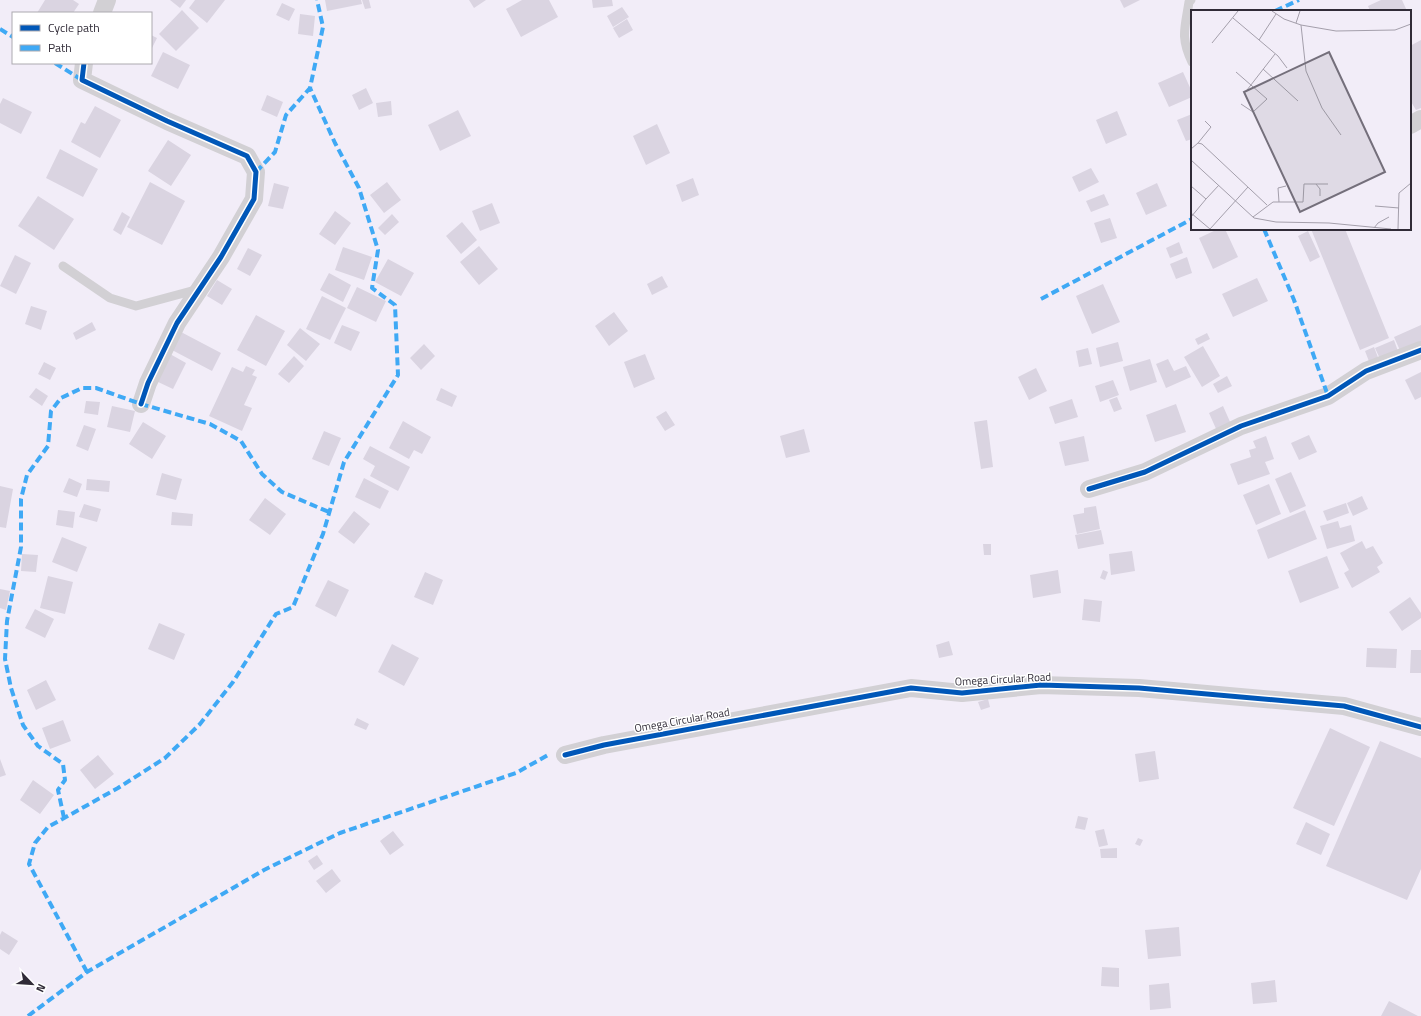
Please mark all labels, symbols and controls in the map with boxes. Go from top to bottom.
inset map [1191,10,1411,230]
legend [12,12,152,64]
text: Cycle path [48,18,100,37]
text: Path [48,38,72,57]
street label: Omega Circular Road [954,668,1052,690]
street label: Omega Circular Road [633,704,731,736]
north arrow [12,964,52,1004]
text: N [32,981,50,995]

